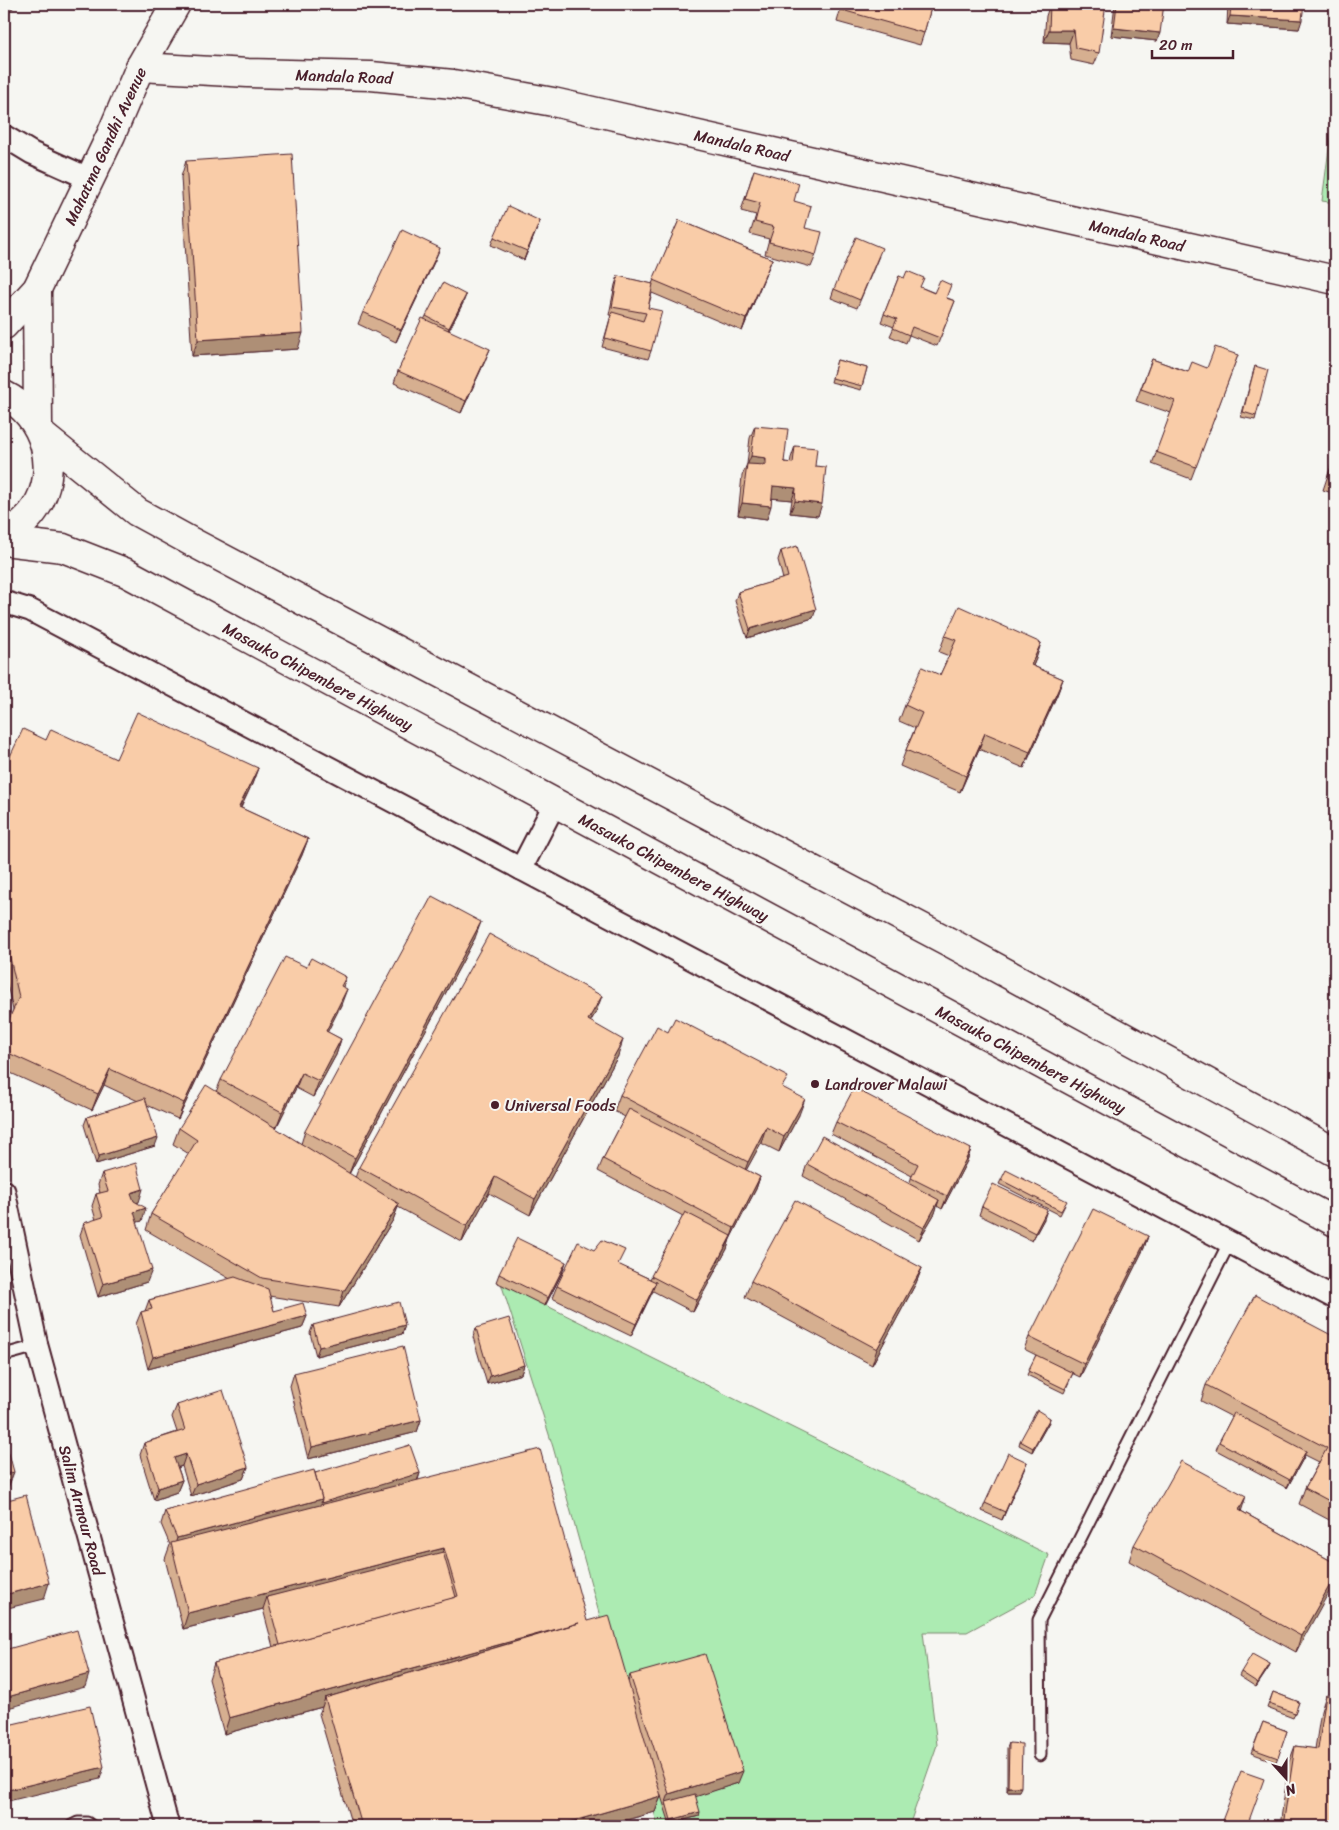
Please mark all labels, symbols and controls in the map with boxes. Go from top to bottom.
scale bar [1152,28,1233,60]
text: 20 m [1159,32,1193,58]
street label: Mandala Road [295,60,395,93]
street label: Mahatma Gandhi Avenue [56,62,155,230]
street label: Mandala Road [691,120,794,171]
street label: Mandala Road [1086,210,1189,261]
street label: Masauko Chipembere Highway [217,614,419,739]
street label: Masauko Chipembere Highway [573,805,775,930]
street label: Masauko Chipembere Highway [930,997,1132,1122]
place label: Landrover Malawi [825,1070,948,1099]
marker: Landrover Malawi [809,1078,821,1090]
place label: Universal Foods [505,1091,616,1120]
marker: Universal Foods [489,1099,501,1111]
street label: Salim Armour Road [50,1441,113,1580]
north arrow [1262,1752,1312,1802]
text: N [1281,1776,1300,1803]

